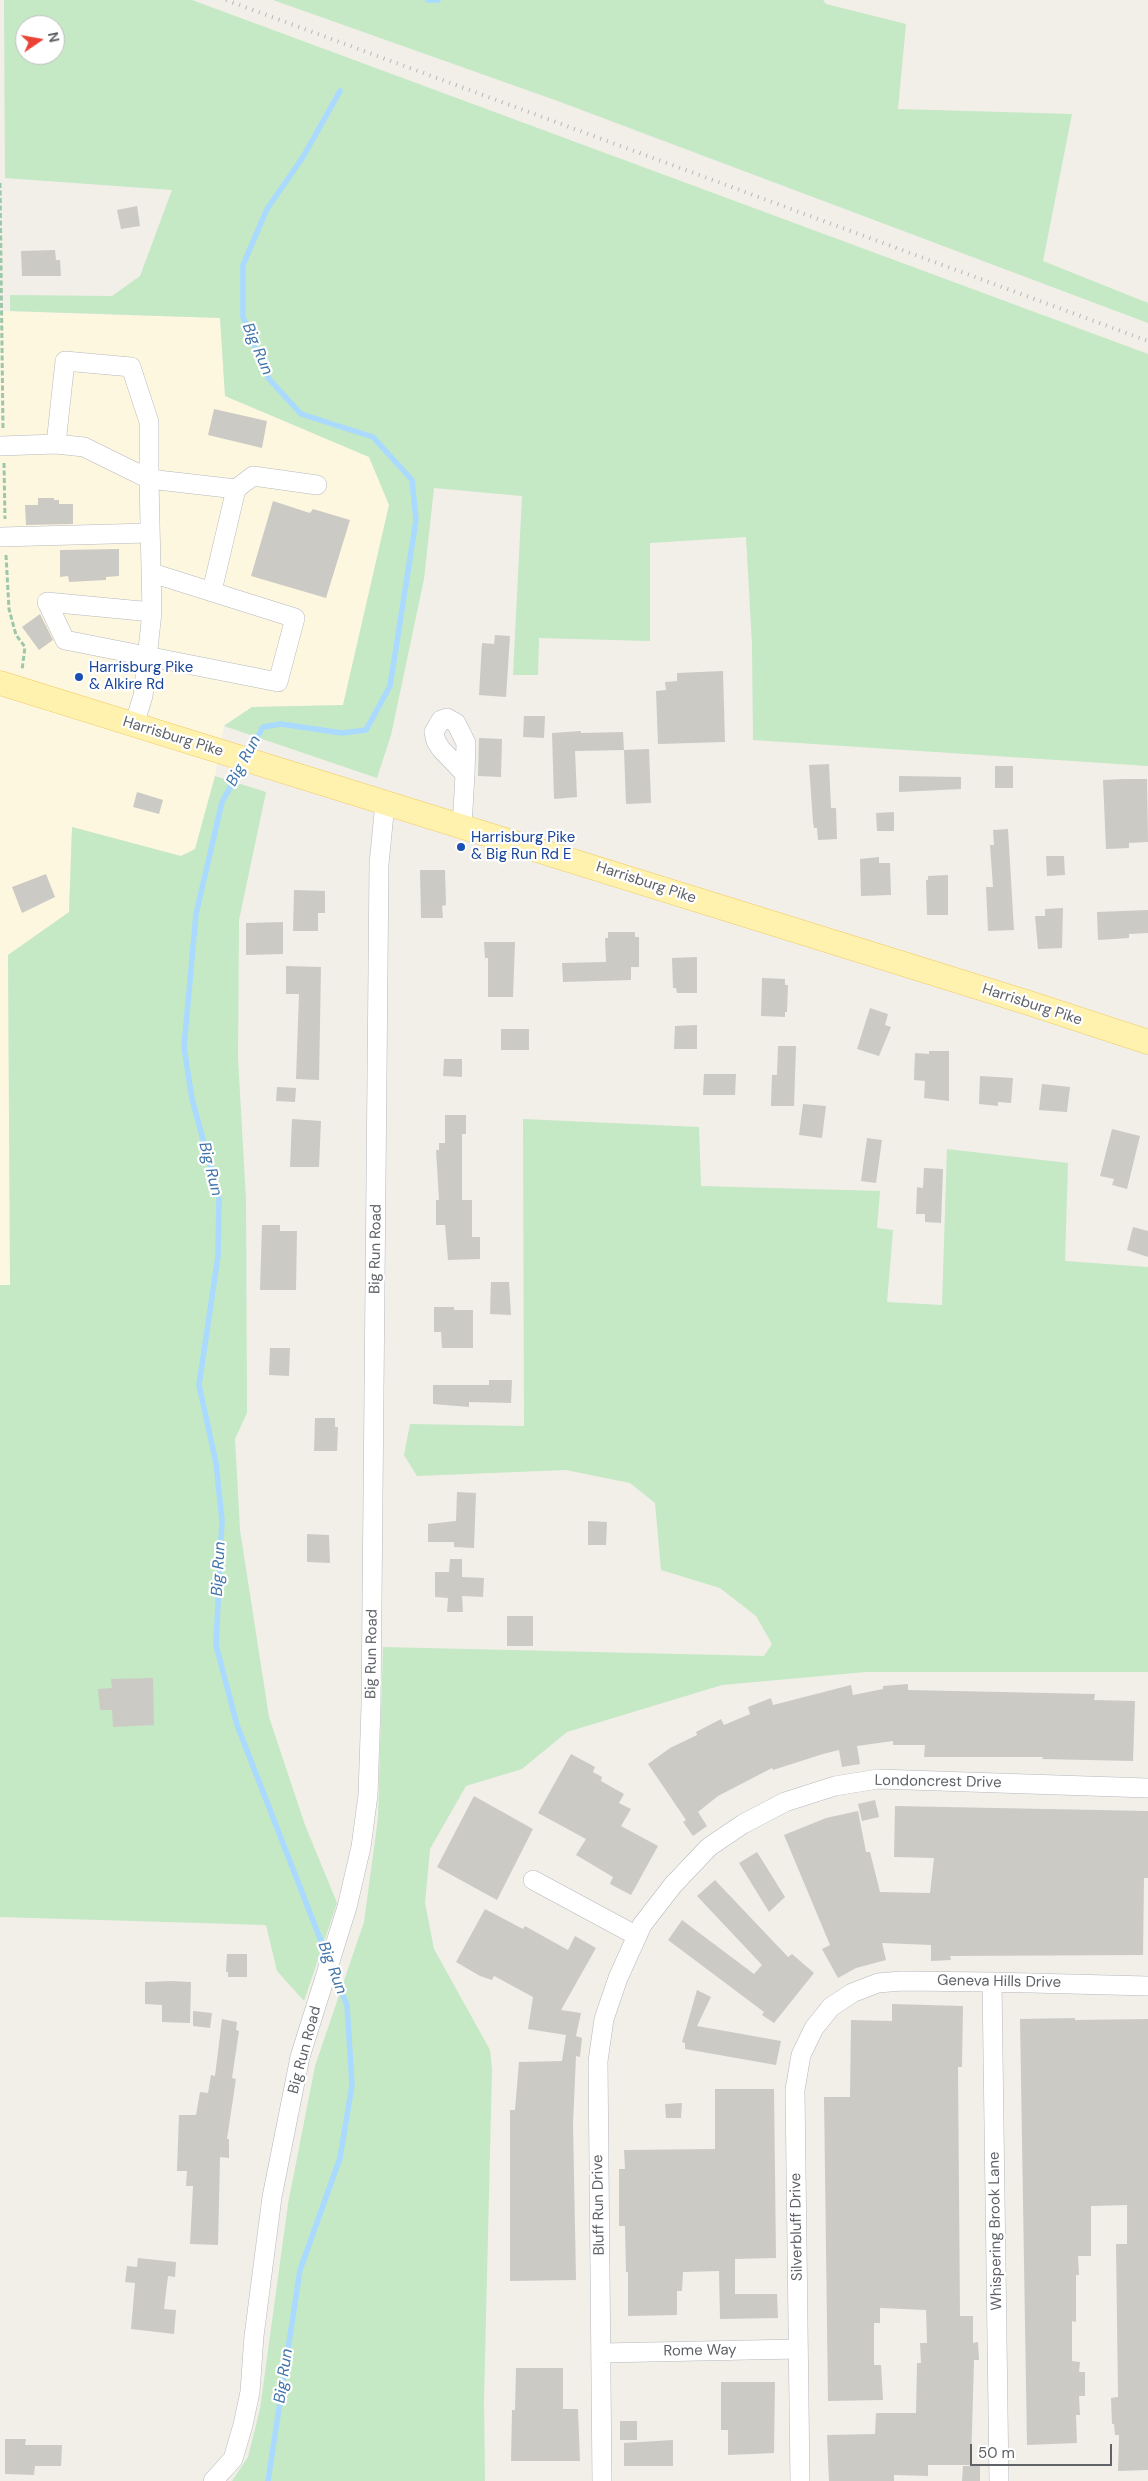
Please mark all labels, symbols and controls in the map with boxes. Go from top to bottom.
north arrow [15,15,65,65]
text: N [44,30,64,44]
water label: Big Run [237,320,277,378]
place label: Harrisburg Pike & Alkire Rd [89,659,193,694]
marker: Harrisburg Pike & Alkire Rd [73,671,85,683]
street label: Harrisburg Pike [121,713,225,761]
water label: Big Run [223,732,265,790]
place label: Harrisburg Pike & Big Run Rd E [471,829,575,864]
marker: Harrisburg Pike & Big Run Rd E [455,841,467,853]
street label: Harrisburg Pike [594,858,698,908]
street label: Harrisburg Pike [980,980,1084,1030]
water label: Big Run [194,1140,226,1198]
street label: Big Run Road [366,1204,386,1294]
water label: Big Run [208,1541,230,1597]
street label: Big Run Road [362,1609,382,1699]
street label: Londoncrest Drive [874,1772,1002,1792]
water label: Big Run [313,1939,351,1997]
street label: Geneva Hills Drive [937,1972,1061,1992]
street label: Big Run Road [285,2004,325,2096]
street label: Whispering Brook Lane [986,2151,1006,2311]
street label: Bluff Run Drive [589,2154,609,2256]
street label: Silverbluff Drive [787,2173,807,2281]
street label: Rome Way [663,2341,737,2361]
water label: Big Run [271,2348,297,2404]
scale bar [973,2434,1116,2466]
text: 50 m [978,2443,1015,2463]

